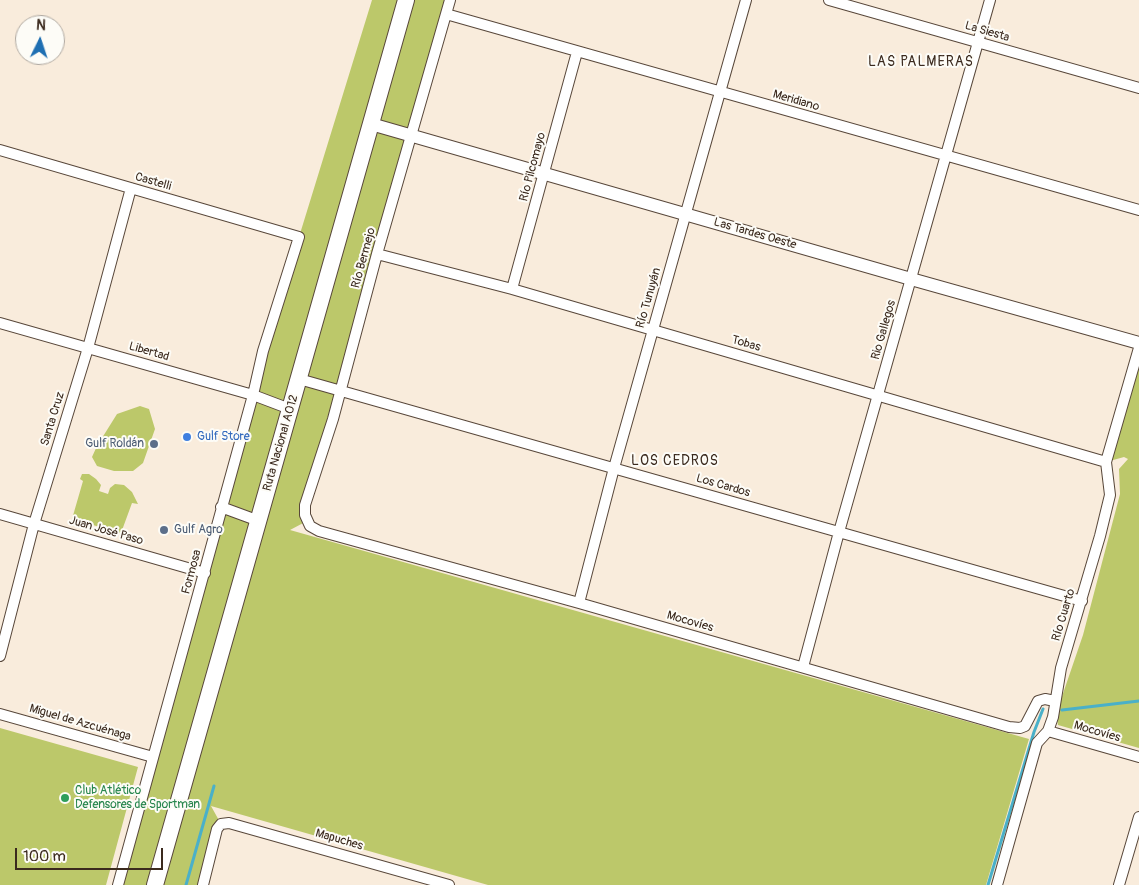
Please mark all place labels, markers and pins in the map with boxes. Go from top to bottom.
place label: Gulf Store [197,430,250,444]
marker: Gulf Store [181,431,193,443]
place label: Gulf Roldán [85,437,144,451]
marker: Gulf Roldán [148,438,160,450]
place label: Gulf Agro [174,523,223,537]
marker: Gulf Agro [158,524,170,536]
place label: Club Atlético Defensores de Sportman [75,784,200,812]
marker: Club Atlético Defensores de Sportman [59,792,71,804]

